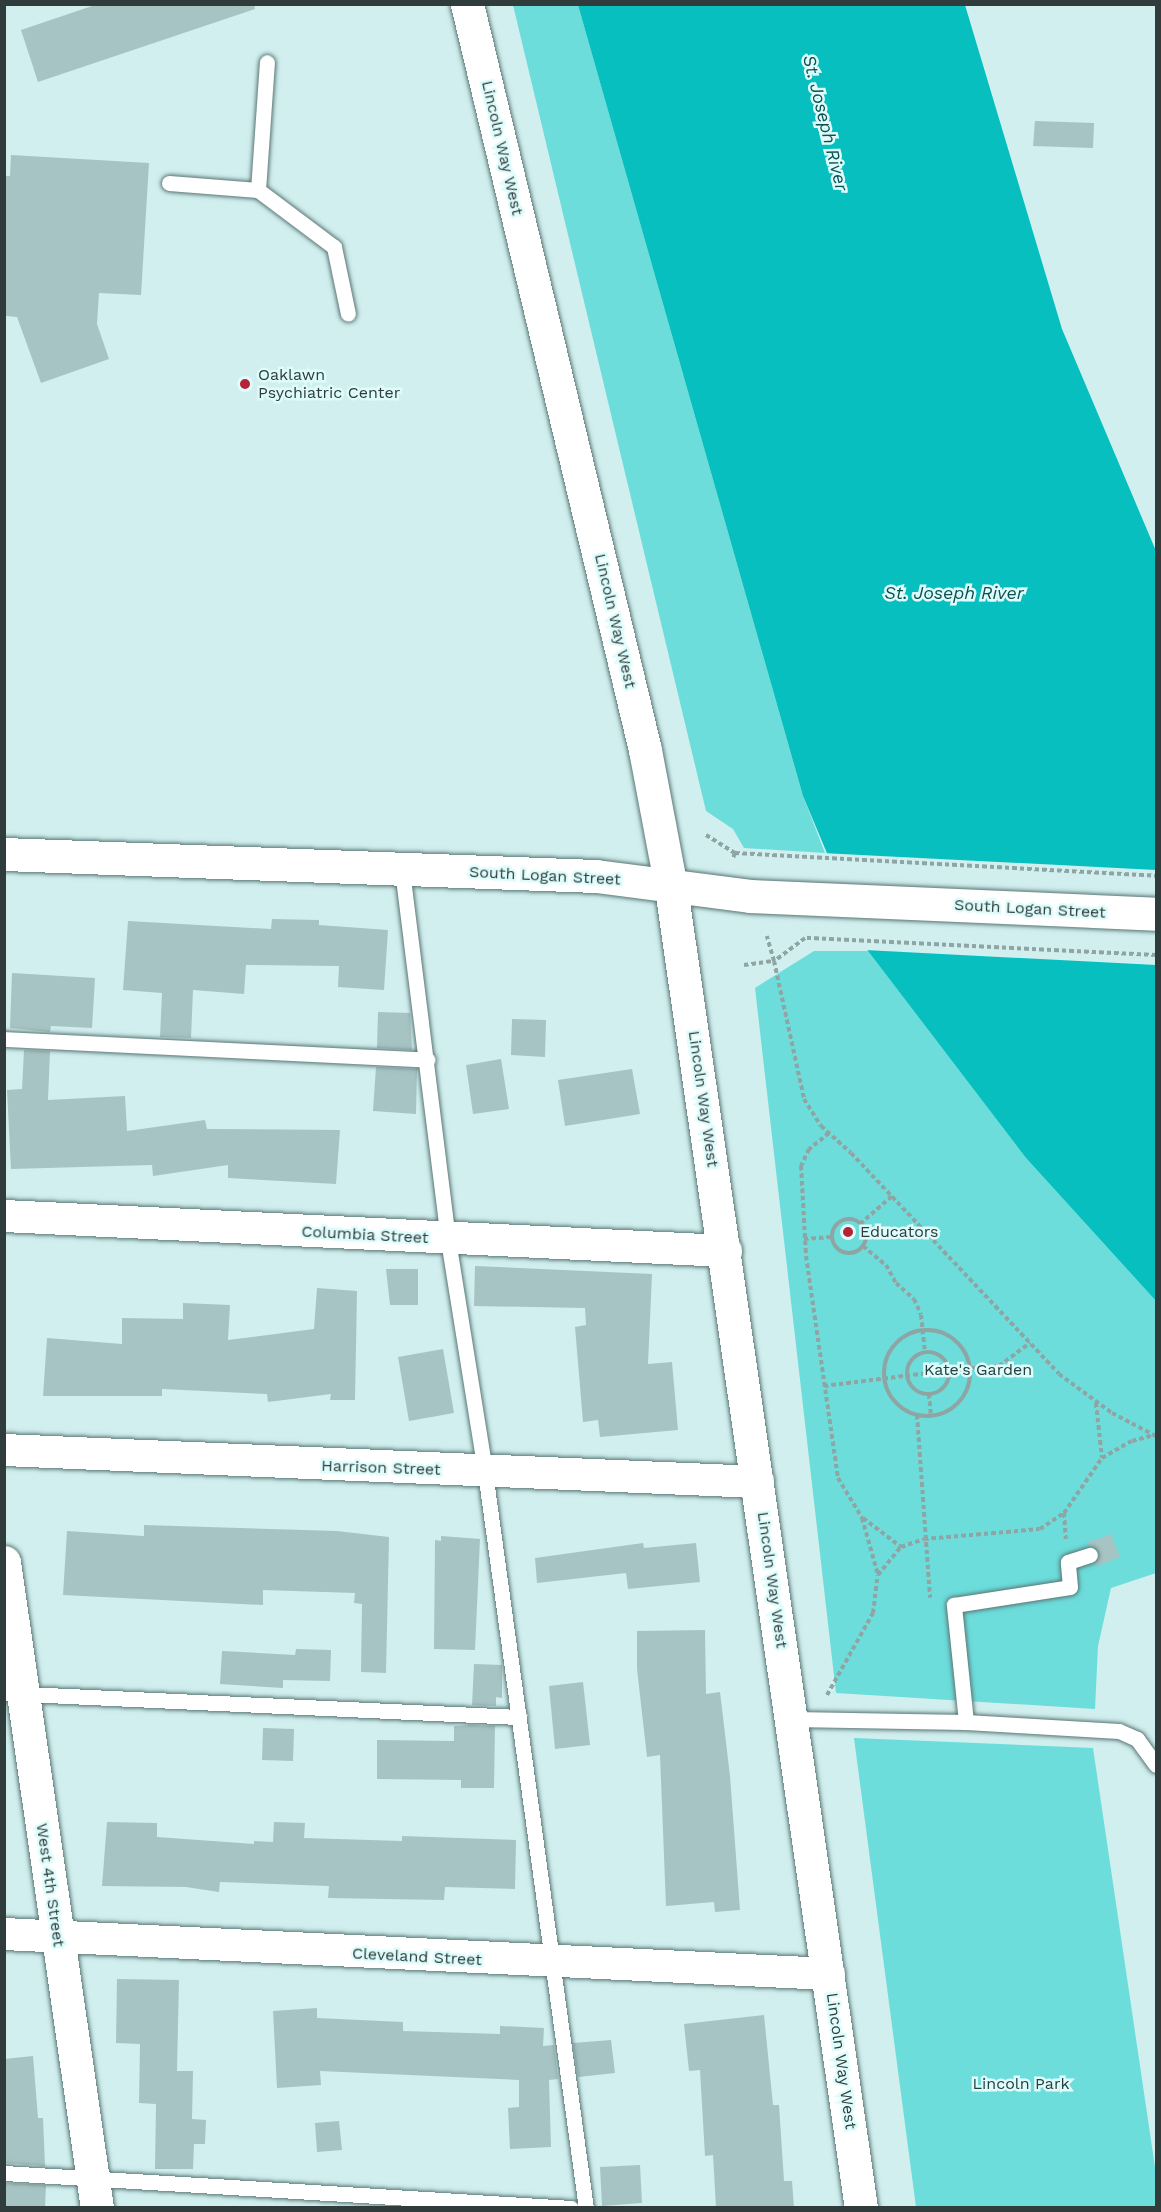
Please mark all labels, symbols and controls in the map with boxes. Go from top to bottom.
water label: St. Joseph River [798,53,852,193]
street label: Lincoln Way West [477,78,527,218]
place label: Oaklawn Psychiatric Center [258,365,400,403]
marker: Oaklawn Psychiatric Center [236,375,254,393]
street label: Lincoln Way West [590,551,640,691]
water label: St. Joseph River [884,582,1024,604]
street label: South Logan Street [469,862,621,890]
street label: South Logan Street [954,895,1106,923]
street label: Lincoln Way West [684,1029,722,1169]
street label: Columbia Street [301,1222,429,1248]
place label: Educators [860,1222,938,1242]
marker: Educators [841,1225,855,1239]
park label: Kate's Garden [924,1360,1032,1380]
street label: Harrison Street [321,1456,441,1480]
street label: Lincoln Way West [753,1510,791,1650]
street label: West 4th Street [32,1822,68,1948]
street label: Cleveland Street [352,1944,482,1970]
street label: Lincoln Way West [822,1991,860,2131]
park label: Lincoln Park [973,2074,1069,2094]

